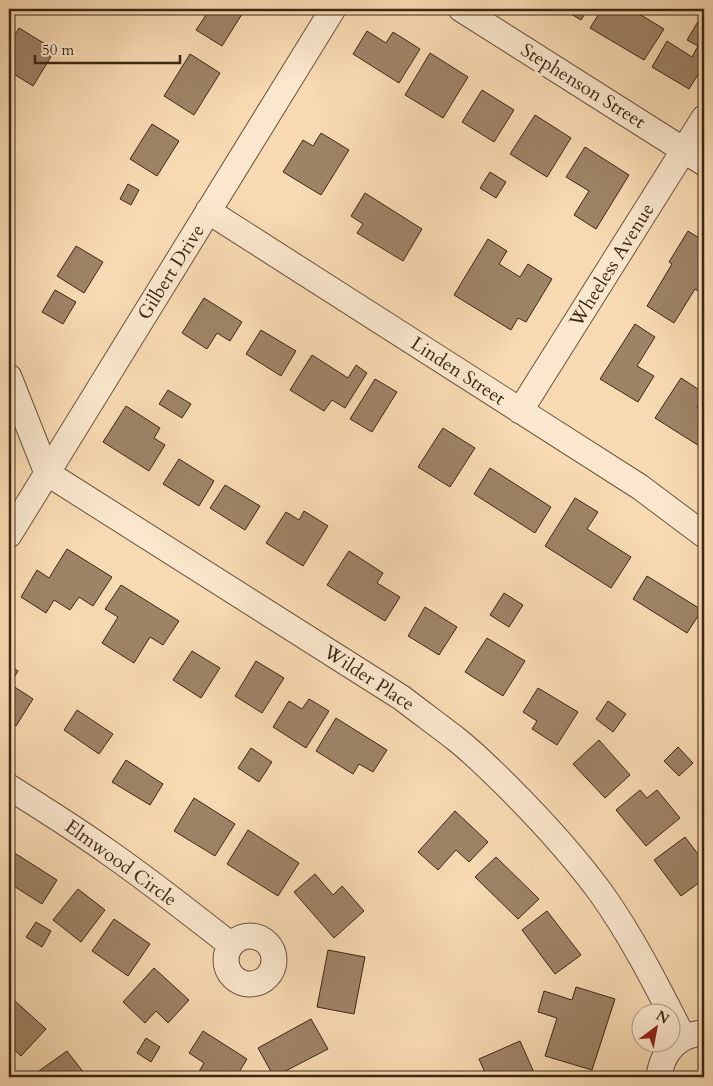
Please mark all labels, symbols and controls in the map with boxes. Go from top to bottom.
scale bar [35,32,180,64]
street label: Stephenson Street [516,37,650,135]
text: 50 m [42,40,74,60]
street label: Wheeless Avenue [563,198,661,333]
street label: Gilbert Drive [131,219,211,325]
street label: Linden Street [406,331,510,411]
street label: Wilder Place [318,638,419,717]
street label: Elmwood Circle [60,814,182,912]
north arrow [630,1004,680,1054]
text: N [652,1006,673,1029]

